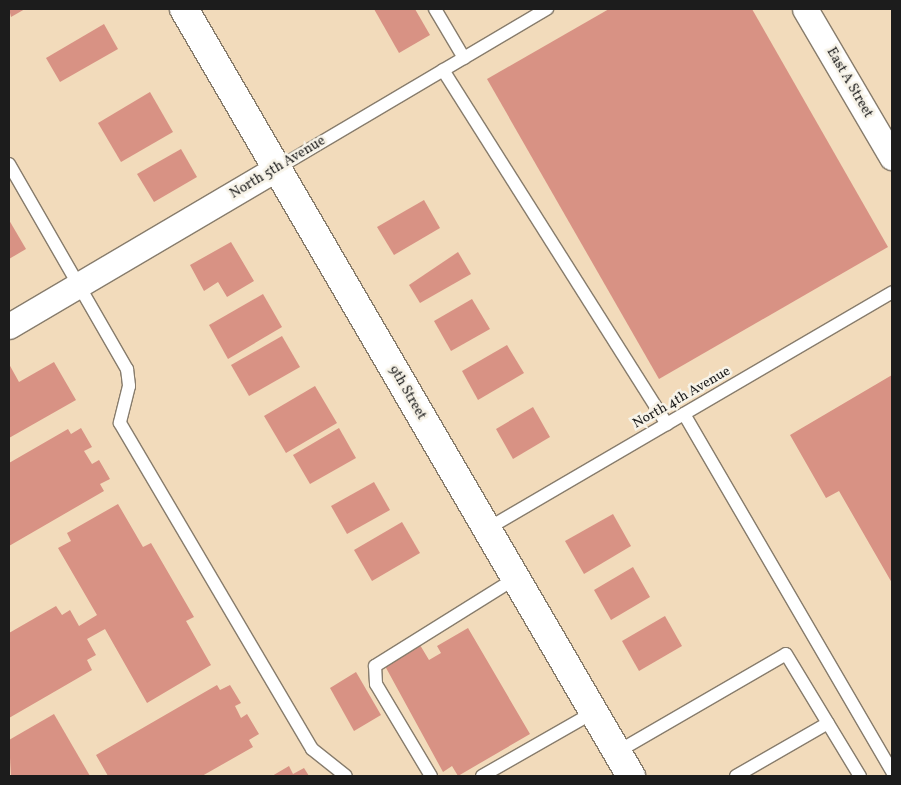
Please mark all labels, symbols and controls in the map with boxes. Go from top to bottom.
street label: East A Street [822,45,876,121]
street label: North 5th Avenue [227,133,329,203]
street label: 9th Street [385,363,429,423]
street label: North 4th Avenue [630,363,734,433]

